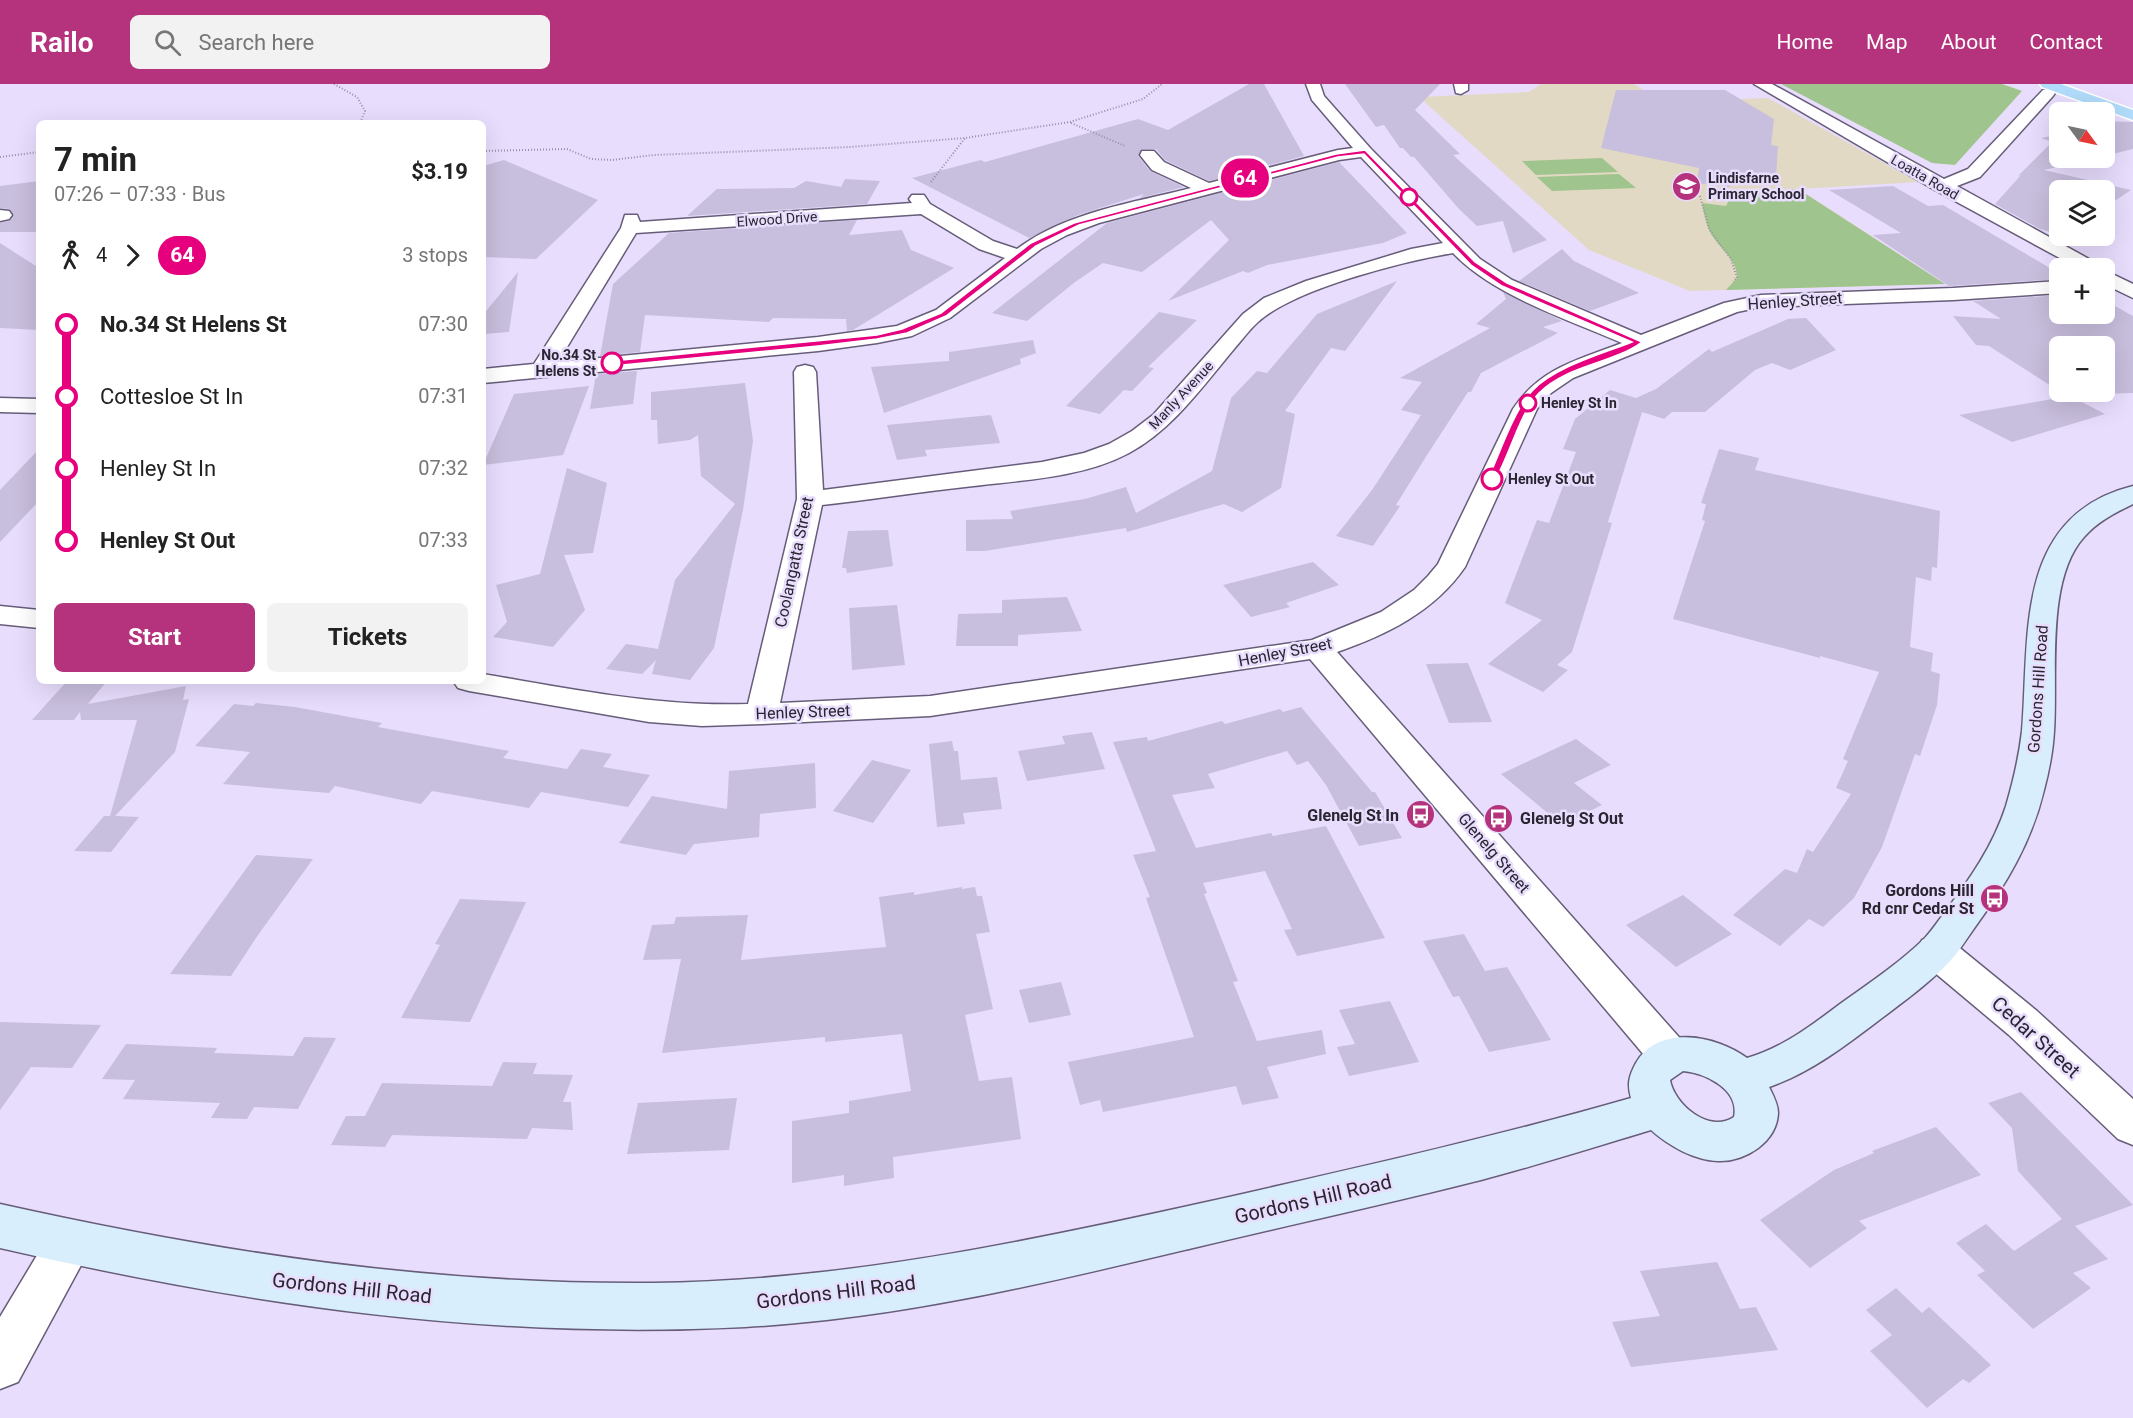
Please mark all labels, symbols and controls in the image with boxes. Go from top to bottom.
search box [130,15,550,69]
text: Railo [30,26,94,59]
icon: search [151,26,184,59]
text: Search here [199,30,314,55]
text: Home [1777,30,1833,54]
text: Map [1866,30,1908,54]
text: About [1941,30,1997,54]
text: Contact [2030,30,2103,54]
north arrow [2049,102,2115,168]
map controls [2049,102,2115,402]
text: 7 min [54,140,137,179]
street label: Loatta Road [1888,151,1962,203]
line badge: 64 [1218,158,1272,197]
text: $3.19 [411,159,468,184]
text: 64 [1233,166,1257,190]
school or university icon: Lindisfarne Primary School [1671,170,1703,202]
place label: Lindisfarne Primary School [1708,170,1805,202]
button: layers [2049,180,2115,246]
text: 07:26 – 07:33 · Bus [54,182,226,206]
unlabelled marker [1400,188,1418,206]
street label: Elwood Drive [736,208,818,230]
icon: walk [54,239,87,272]
icon: forward [116,239,149,272]
text: 4 [96,243,107,267]
text: 64 [170,243,194,267]
text: 3 stops [402,243,468,267]
button: + [2049,258,2115,324]
street label: Henley Street [1747,288,1843,314]
text: No.34 St Helens St [100,312,287,337]
text: 07:30 [418,312,468,336]
button: − [2049,336,2115,402]
place label: No.34 St Helens St [535,347,596,379]
marker: No.34 St Helens St [601,352,623,374]
street label: Manly Avenue [1146,358,1216,432]
text: Cottesloe St In [100,384,243,409]
text: 07:31 [418,384,468,408]
marker: Henley St In [1519,394,1537,412]
place label: Henley St In [1541,395,1617,411]
text: Henley St In [100,456,216,481]
text: 07:32 [418,456,468,480]
marker: Henley St Out [1481,468,1503,490]
place label: Henley St Out [1508,471,1594,487]
street label: Coolangatta Street [771,495,817,629]
text: Henley St Out [100,528,235,553]
text: 07:33 [418,528,468,552]
button: Start [54,603,255,672]
button: Tickets [267,603,468,672]
street label: Gordons Hill Road [2024,624,2052,754]
street label: Henley Street [1237,634,1333,670]
street label: Henley Street [755,701,851,723]
bus stop icon: Glenelg St In [1404,799,1436,831]
bus stop icon: Glenelg St Out [1483,802,1515,834]
place label: Glenelg St In [1307,806,1399,825]
street label: Glenelg Street [1454,809,1534,897]
place label: Glenelg St Out [1520,809,1624,828]
place label: Gordons Hill Rd cnr Cedar St [1862,881,1975,918]
bus stop icon: Gordons Hill Rd cnr Cedar St [1979,883,2011,915]
street label: Cedar Street [1987,991,2085,1083]
street label: Gordons Hill Road [1232,1169,1394,1229]
street label: Gordons Hill Road [271,1268,433,1308]
street label: Gordons Hill Road [755,1270,917,1314]

